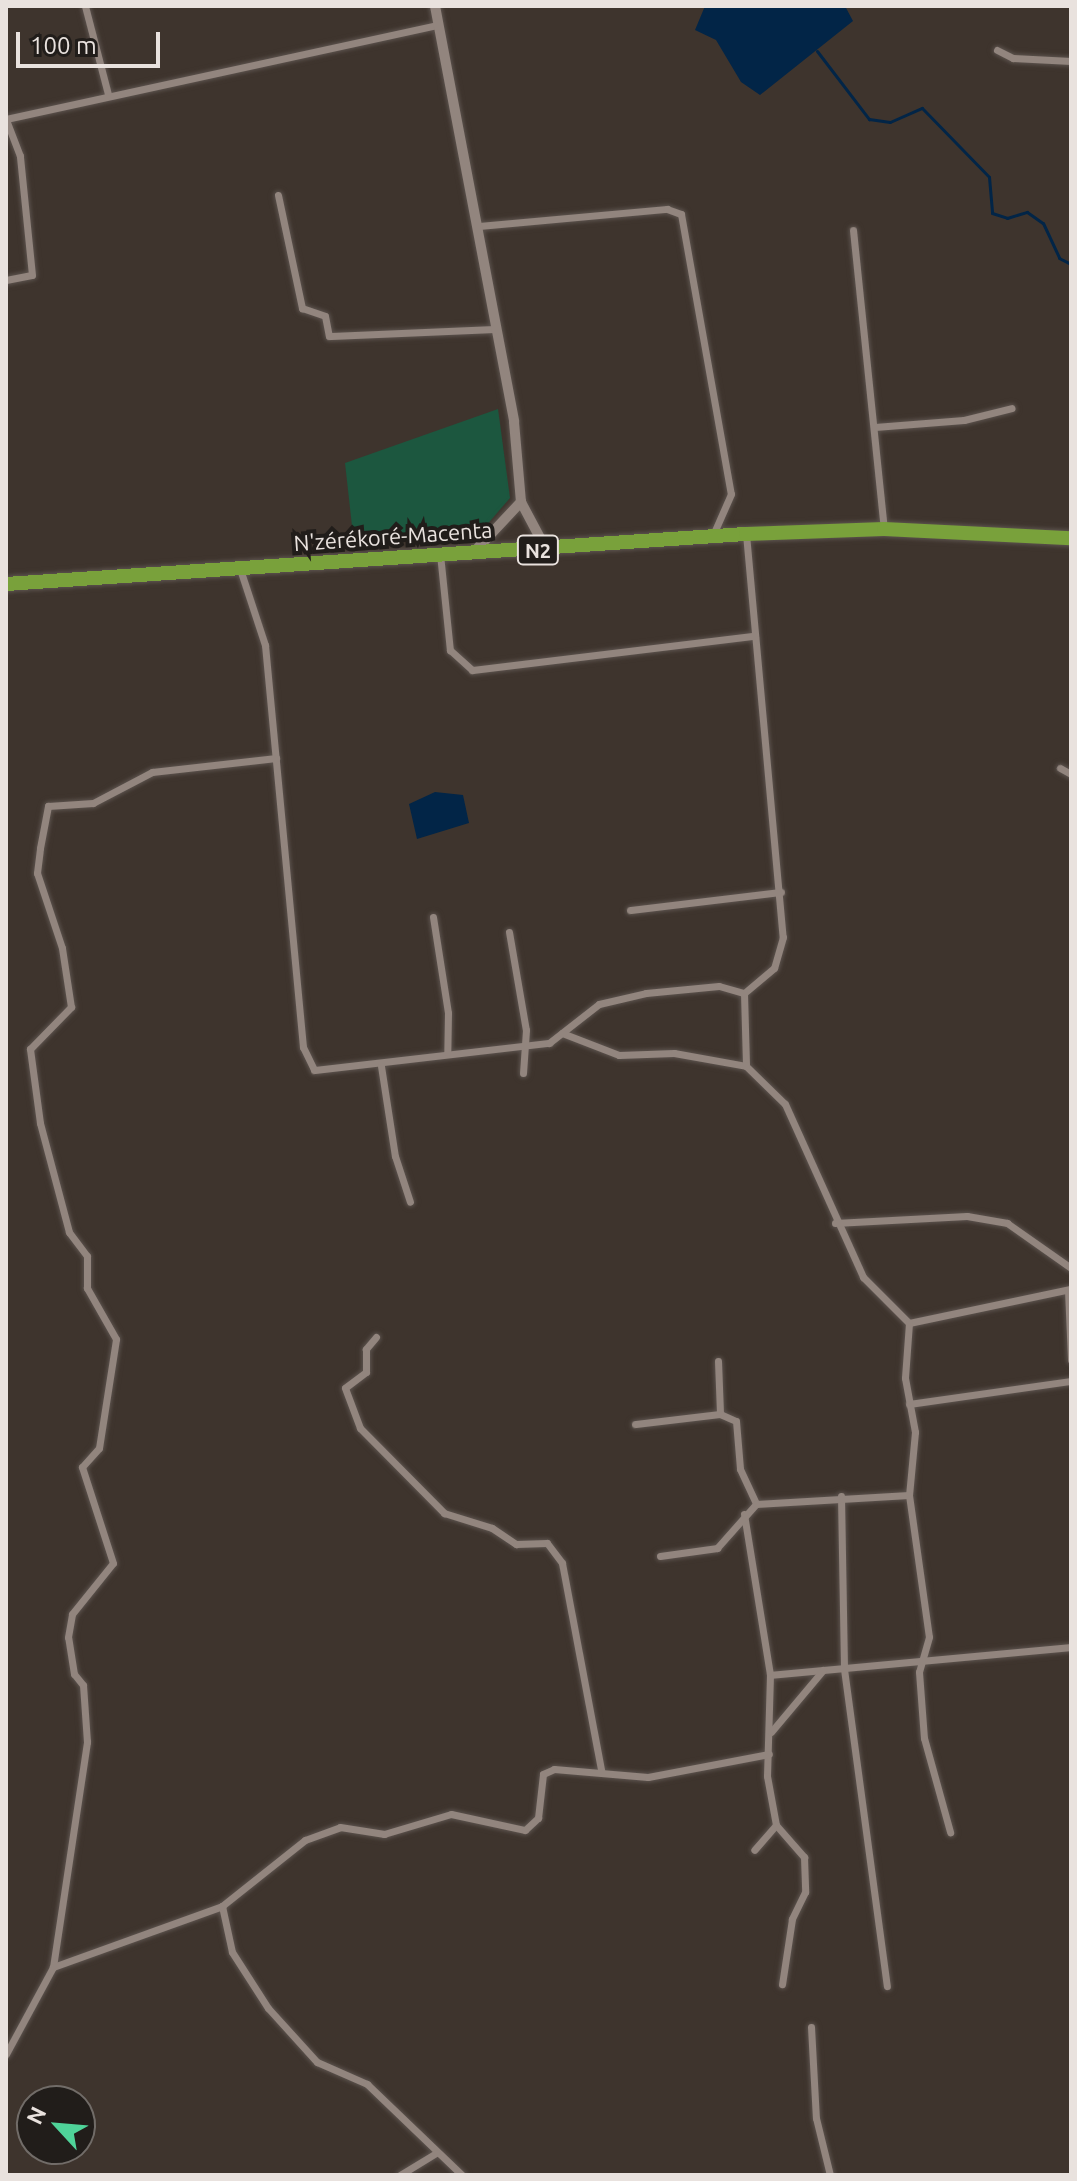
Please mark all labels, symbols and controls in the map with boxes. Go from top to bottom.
scale bar [20,16,164,66]
text: 100 m [30,32,97,59]
street label: N'zérékoré-Macenta [293,516,493,556]
road number: N2 [516,534,560,566]
north arrow [16,2085,96,2165]
text: N [21,2102,51,2128]

